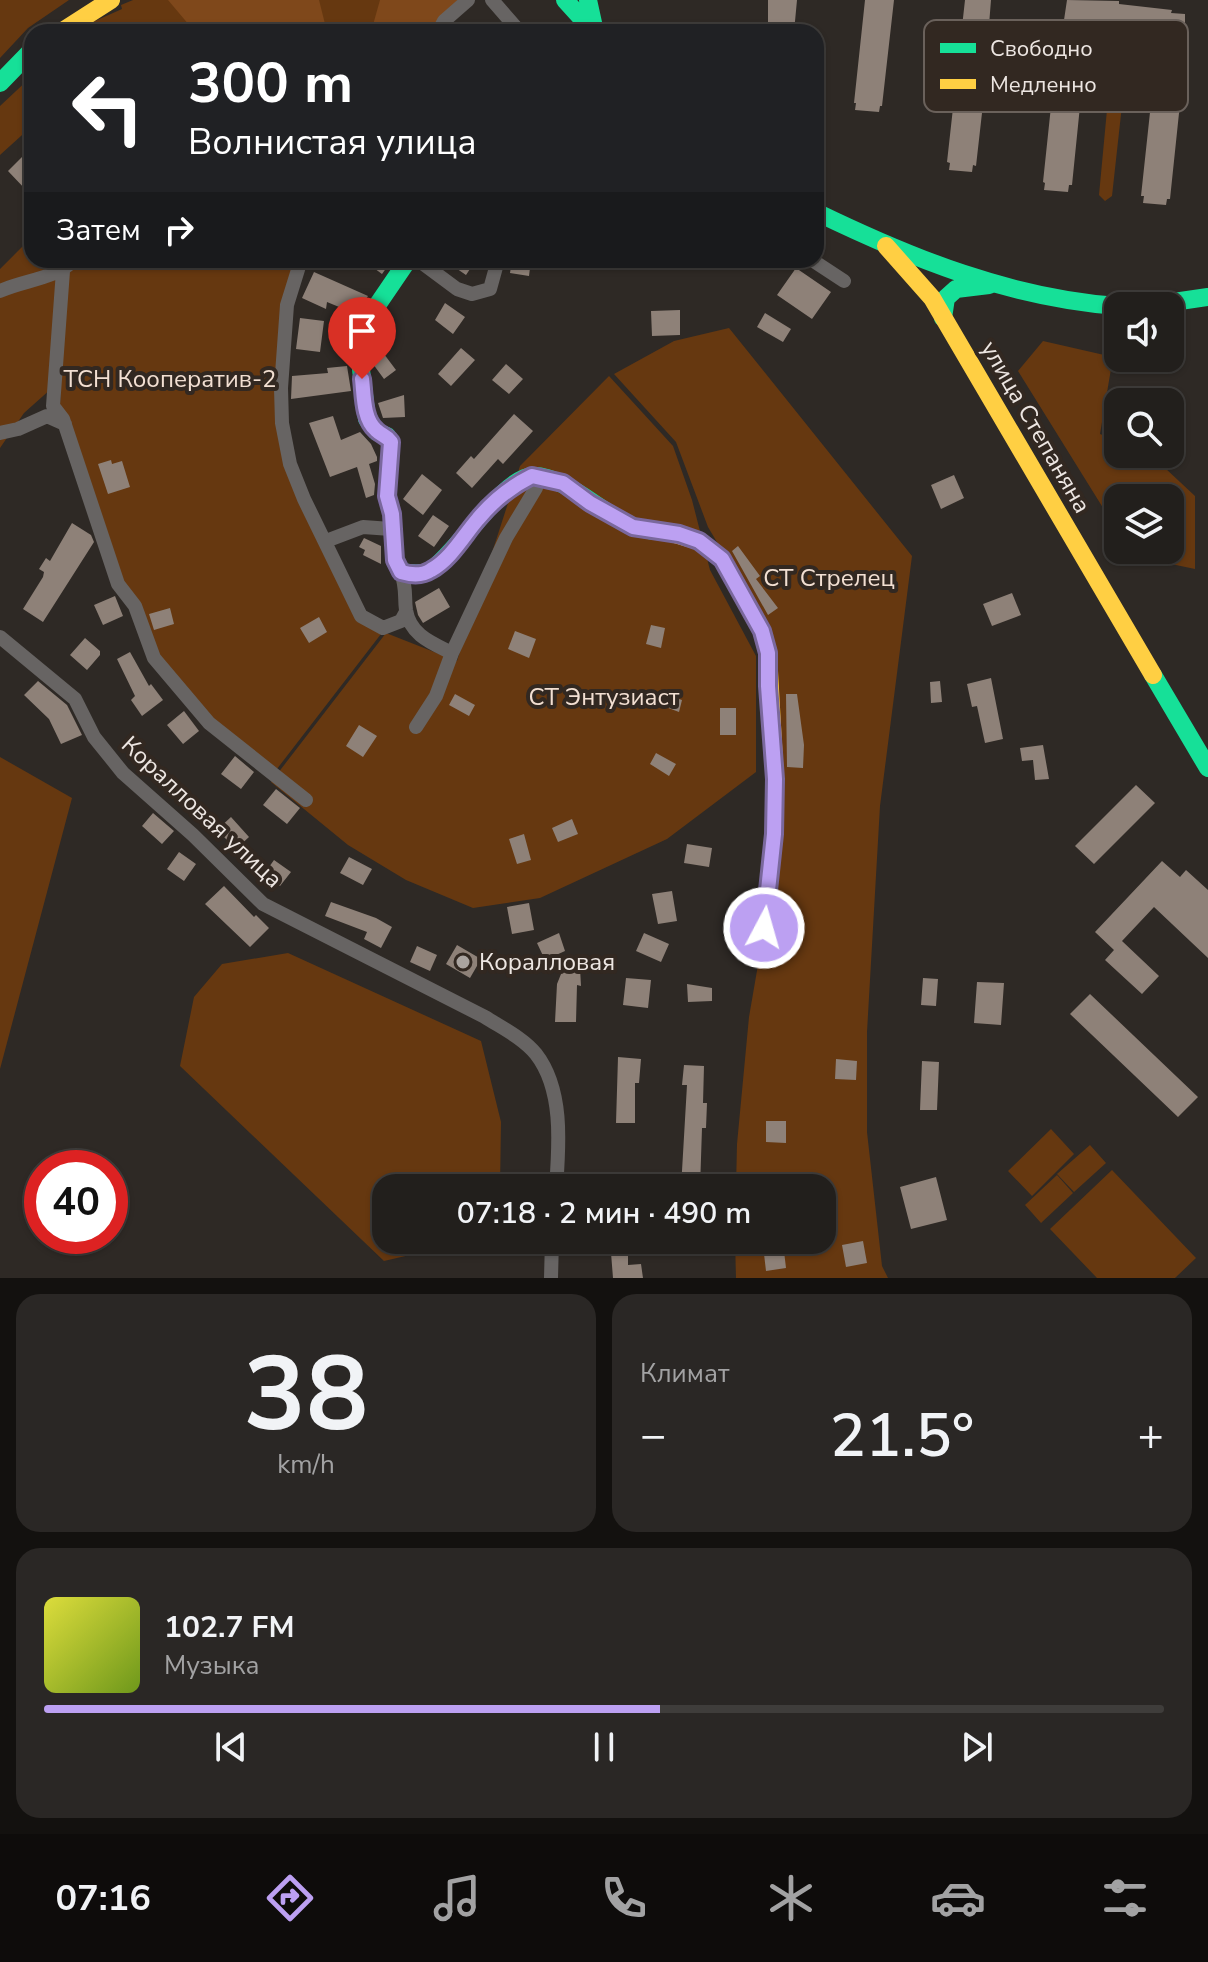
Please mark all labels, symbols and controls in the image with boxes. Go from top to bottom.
legend [924,20,1188,112]
text: Свободно [990,34,1093,64]
text: 300 m [188,45,353,122]
icon: left [56,56,160,160]
text: Медленно [990,70,1097,100]
text: Волнистая улица [188,118,477,167]
icon: right [157,208,201,252]
text: Затем [56,210,141,251]
map controls [1104,292,1184,564]
button: sound [1104,292,1184,372]
pin [328,297,396,379]
icon: arrive [340,309,384,353]
street label: улица Степаняна [974,335,1098,519]
park label: ТСН Кооператив-2 [64,363,277,395]
button: search [1104,388,1184,468]
button: layers [1104,484,1184,564]
park label: СТ Стрелец [763,562,895,594]
park label: СТ Энтузиаст [529,681,680,713]
street label: Коралловая улица [115,729,289,895]
position arrow [722,886,806,970]
place label: Коралловая [479,946,615,978]
marker: Коралловая [454,953,472,971]
speed limit sign: 40 [24,1150,128,1254]
text: 07:18 · 2 мин · 490 m [457,1193,751,1234]
text: 38 [244,1324,368,1466]
text: Климат [640,1356,729,1391]
text: 21.5° [830,1395,974,1477]
text: − [640,1406,666,1466]
text: + [1138,1406,1164,1466]
text: km/h [277,1447,335,1482]
text: 102.7 FM [164,1607,294,1648]
text: Музыка [164,1648,259,1683]
icon: previous [209,1725,253,1769]
icon: pause [582,1725,626,1769]
icon: next [955,1725,999,1769]
icon: directions [262,1870,318,1926]
icon: music [429,1870,485,1926]
icon: phone [596,1870,652,1926]
icon: climate [763,1870,819,1926]
icon: car [930,1870,986,1926]
icon: filters [1097,1870,1153,1926]
text: 07:16 [55,1874,151,1923]

